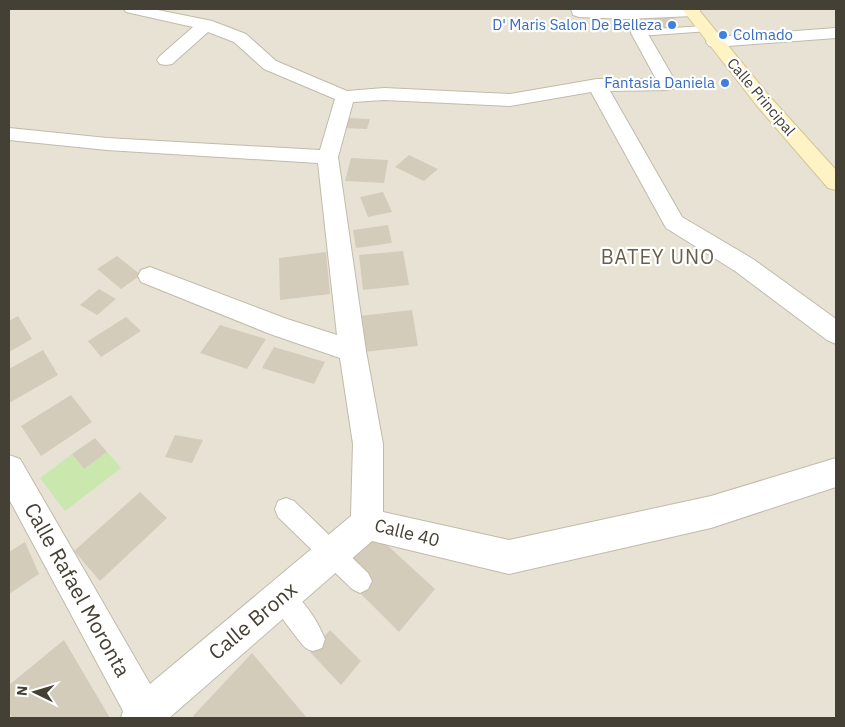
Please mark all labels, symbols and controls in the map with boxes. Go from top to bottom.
place label: D' Maris Salon De Belleza [492,15,662,34]
marker: D' Maris Salon De Belleza [666,19,678,31]
place label: Colmado [733,25,793,44]
marker: Colmado [717,29,729,41]
street label: Calle Principal [723,54,800,140]
place label: Fantasia Daniela [604,73,715,92]
marker: Fantasia Daniela [719,77,731,89]
district label: BATEY UNO [601,243,715,270]
street label: Calle Rafael Moronta [18,497,137,682]
street label: Calle 40 [372,513,442,552]
street label: Calle Bronx [202,575,303,666]
north arrow [10,667,60,717]
text: N [13,685,31,697]

